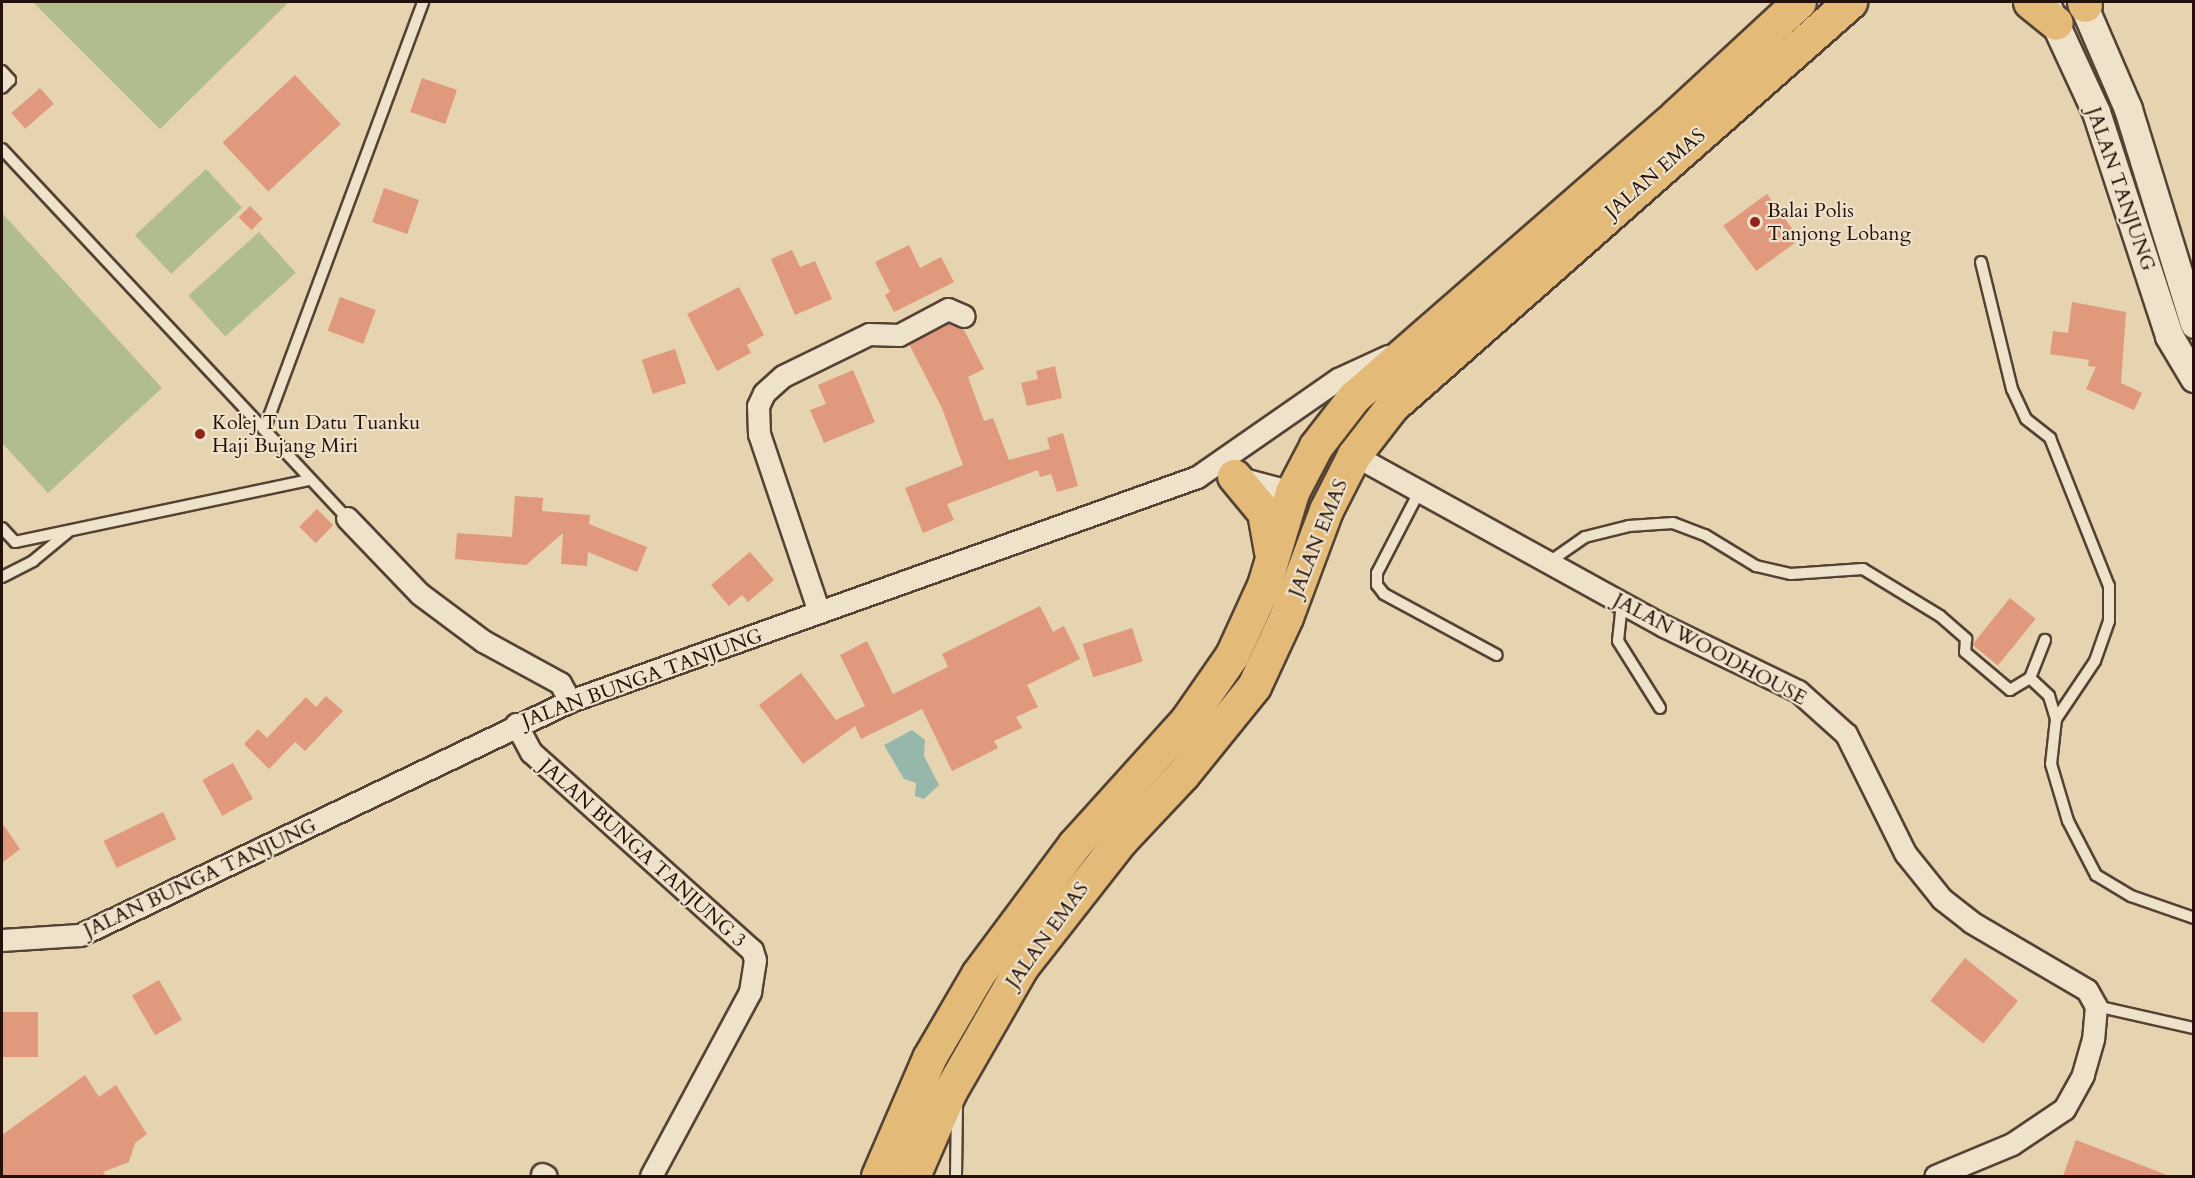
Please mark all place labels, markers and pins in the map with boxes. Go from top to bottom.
place label: Balai Polis Tanjong Lobang [1767,198,1911,245]
marker: Balai Polis Tanjong Lobang [1748,215,1762,229]
place label: Kolej Tun Datu Tuanku Haji Bujang Miri [212,410,420,457]
marker: Kolej Tun Datu Tuanku Haji Bujang Miri [193,427,207,441]

